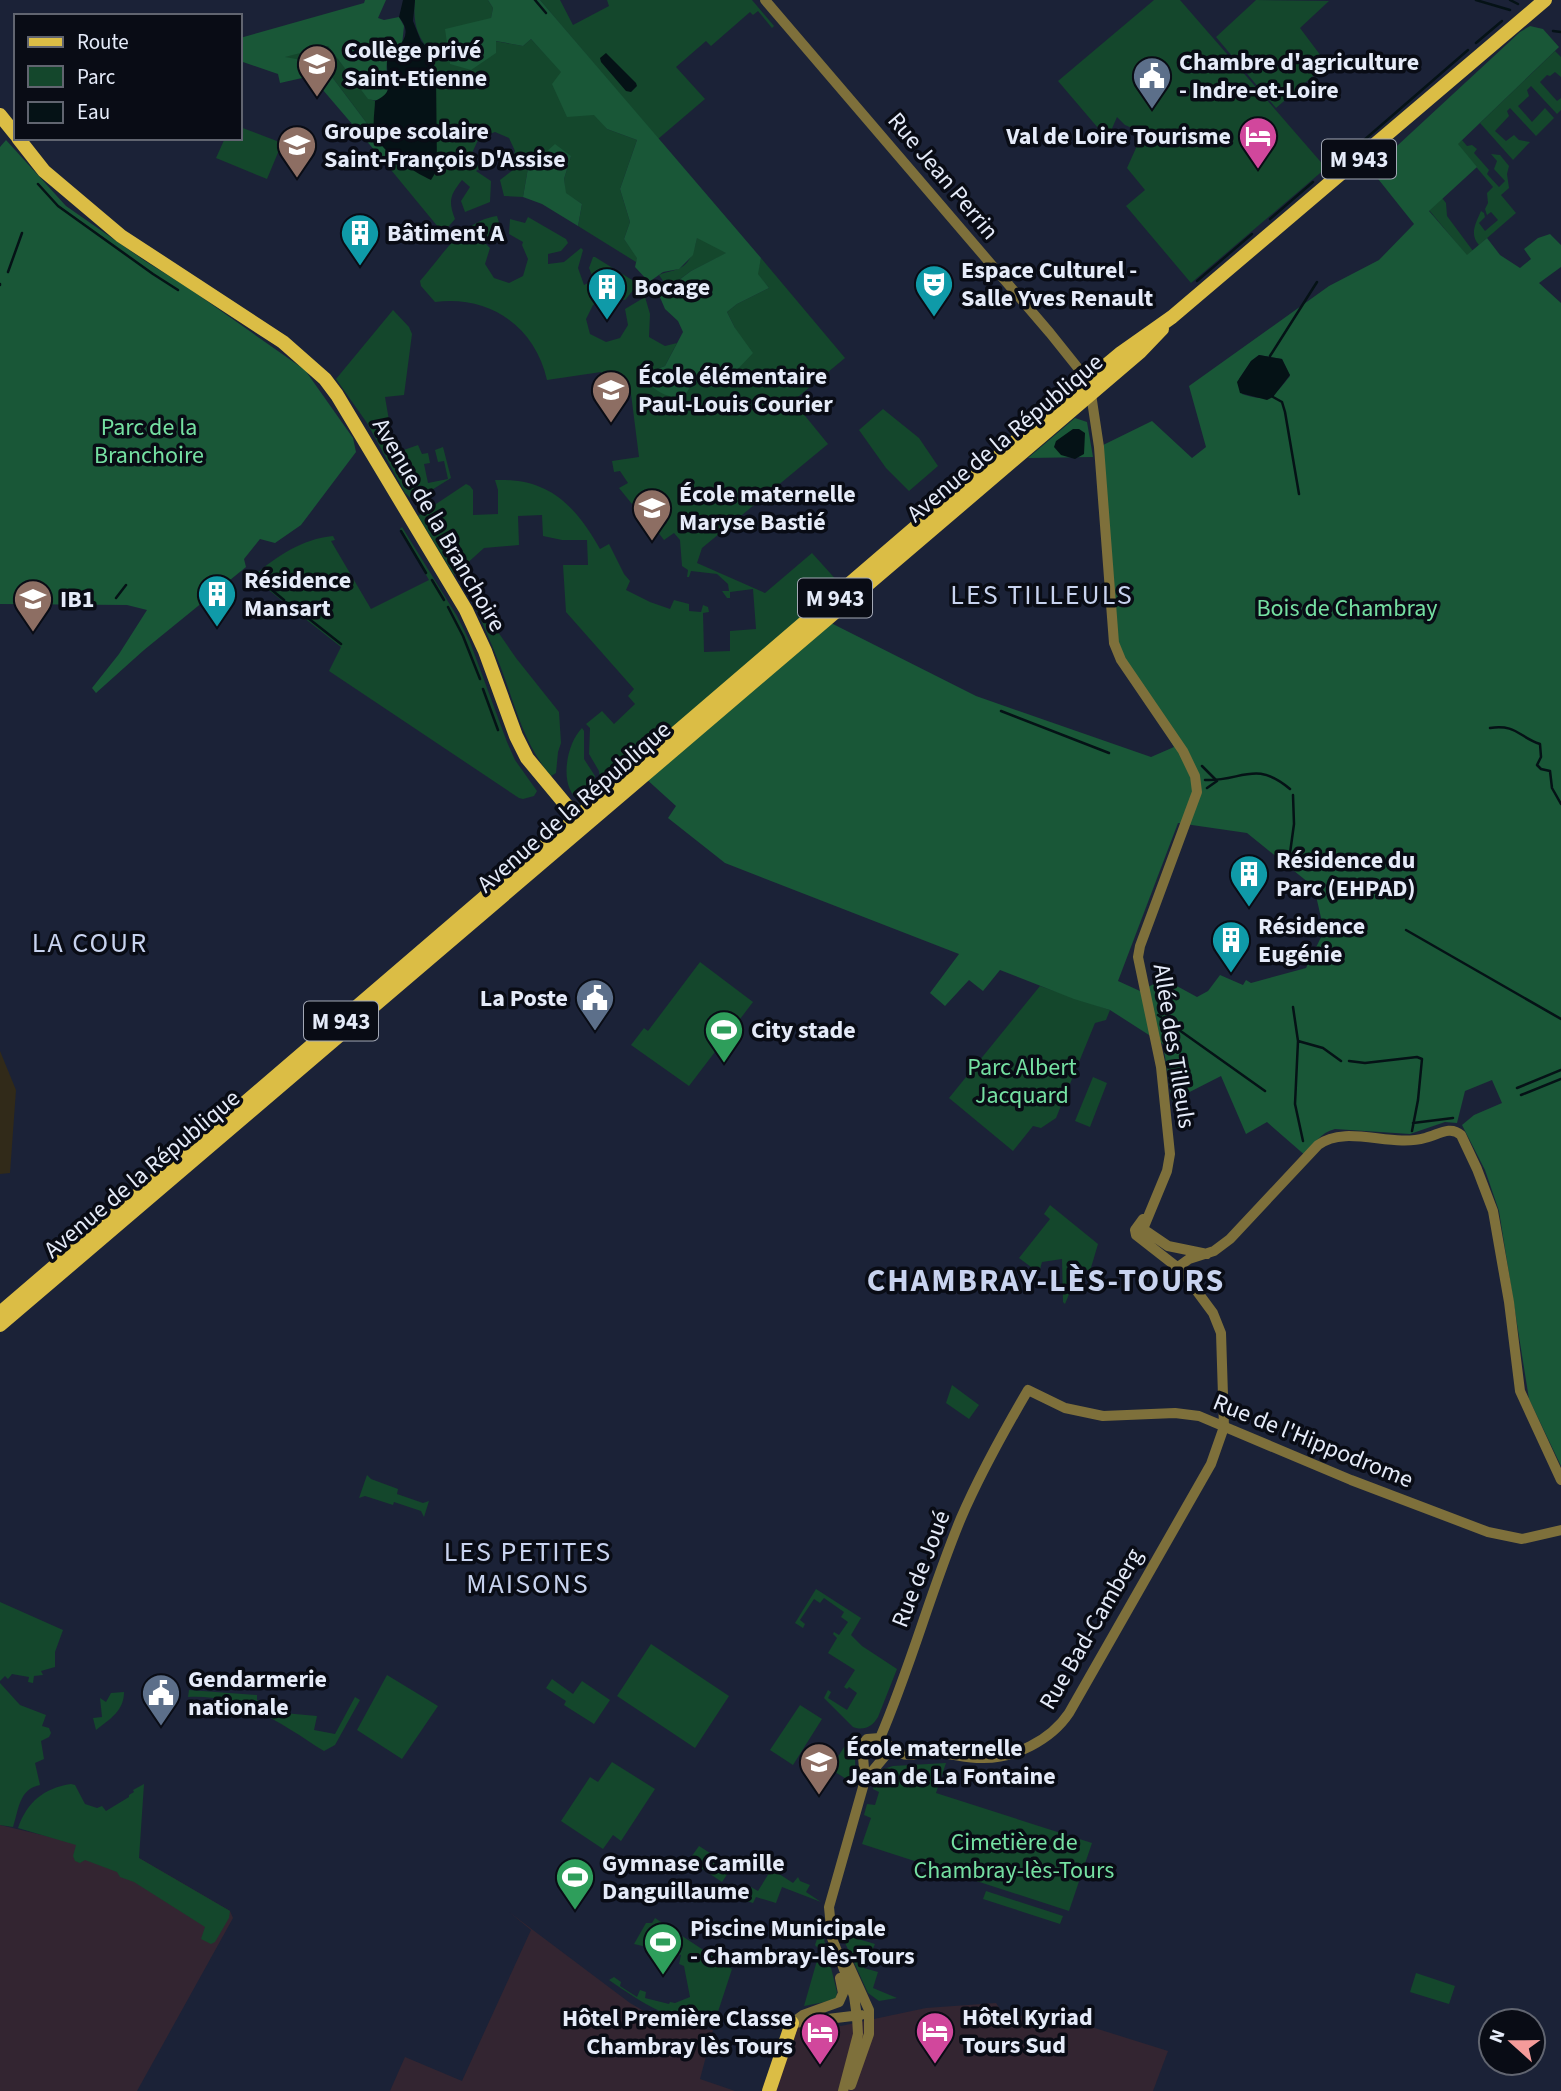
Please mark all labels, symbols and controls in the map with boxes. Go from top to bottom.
legend [14,14,242,140]
text: Route [77,27,129,57]
place label: Collège privé Saint-Etienne [344,33,487,96]
school or university icon: Collège privé Saint-Etienne [296,43,338,98]
place label: Chambre d'agriculture - Indre-et-Loire [1179,45,1419,108]
public building icon: Chambre d'agriculture - Indre-et-Loire [1131,55,1173,110]
text: Parc [77,62,116,92]
text: Eau [77,97,110,127]
street label: Rue Jean Perrin [879,105,1007,247]
place label: Groupe scolaire Saint-François D'Assise [324,114,566,177]
hotel icon: Val de Loire Tourisme [1237,115,1279,170]
place label: Val de Loire Tourisme [1005,119,1231,154]
school or university icon: Groupe scolaire Saint-François D'Assise [276,124,318,179]
road number: M 943 [1322,140,1396,178]
building icon: Bâtiment A [339,212,381,267]
place label: Bâtiment A [387,216,504,251]
place label: Espace Culturel - Salle Yves Renault [961,253,1153,316]
theatre icon: Espace Culturel - Salle Yves Renault [913,263,955,318]
building icon: Bocage [586,266,628,321]
place label: Bocage [634,270,710,305]
street label: Avenue de la République [899,345,1111,531]
place label: École élémentaire Paul-Louis Courier [638,359,833,422]
school or university icon: École élémentaire Paul-Louis Courier [590,369,632,424]
park label: Parc de la Branchoire [94,410,204,473]
street label: Avenue de la Branchoire [363,412,515,638]
place label: École maternelle Maryse Bastié [679,477,856,540]
school or university icon: École maternelle Maryse Bastié [631,487,673,542]
place label: Résidence Mansart [244,563,351,626]
building icon: Résidence Mansart [196,573,238,628]
district label: LES TILLEULS [950,575,1134,615]
school or university icon: IB1 [12,578,54,633]
road number: M 943 [798,578,872,618]
place label: IB1 [60,582,94,617]
park label: Bois de Chambray [1257,591,1438,626]
street label: Avenue de la République [469,713,679,901]
place label: Résidence du Parc (EHPAD) [1276,843,1416,906]
building icon: Résidence du Parc (EHPAD) [1228,853,1270,908]
place label: Résidence Eugénie [1258,909,1365,972]
building icon: Résidence Eugénie [1210,919,1252,974]
district label: LA COUR [32,923,148,963]
street label: Allée des Tilleuls [1144,961,1204,1131]
public building icon: La Poste [574,977,616,1032]
place label: La Poste [480,981,568,1016]
road number: M 943 [304,1002,378,1040]
sports icon: City stade [703,1009,745,1064]
place label: City stade [751,1013,856,1048]
park label: Parc Albert Jacquard [967,1050,1077,1113]
street label: Avenue de la République [36,1081,248,1267]
district label: CHAMBRAY-LÈS-TOURS [867,1258,1225,1304]
street label: Rue de l'Hippodrome [1208,1385,1418,1497]
street label: Rue de Joué [883,1505,959,1633]
district label: LES PETITES MAISONS [444,1532,612,1604]
street label: Rue Bad-Camberg [1030,1542,1152,1716]
place label: Gendarmerie nationale [188,1662,327,1725]
public building icon: Gendarmerie nationale [140,1672,182,1727]
place label: École maternelle Jean de La Fontaine [846,1731,1056,1794]
school or university icon: École maternelle Jean de La Fontaine [798,1741,840,1796]
park label: Cimetière de Chambray-lès-Tours [914,1825,1114,1888]
place label: Gymnase Camille Danguillaume [602,1846,785,1909]
sports icon: Gymnase Camille Danguillaume [554,1856,596,1911]
place label: Piscine Municipale - Chambray-lès-Tours [690,1911,915,1974]
sports icon: Piscine Municipale - Chambray-lès-Tours [642,1921,684,1976]
place label: Hôtel Kyriad Tours Sud [962,2000,1093,2063]
place label: Hôtel Première Classe Chambray lès Tours [562,2001,793,2064]
north arrow [1477,2007,1547,2077]
hotel icon: Hôtel Kyriad Tours Sud [914,2010,956,2065]
hotel icon: Hôtel Première Classe Chambray lès Tours [799,2011,841,2066]
text: N [1483,2026,1512,2047]

